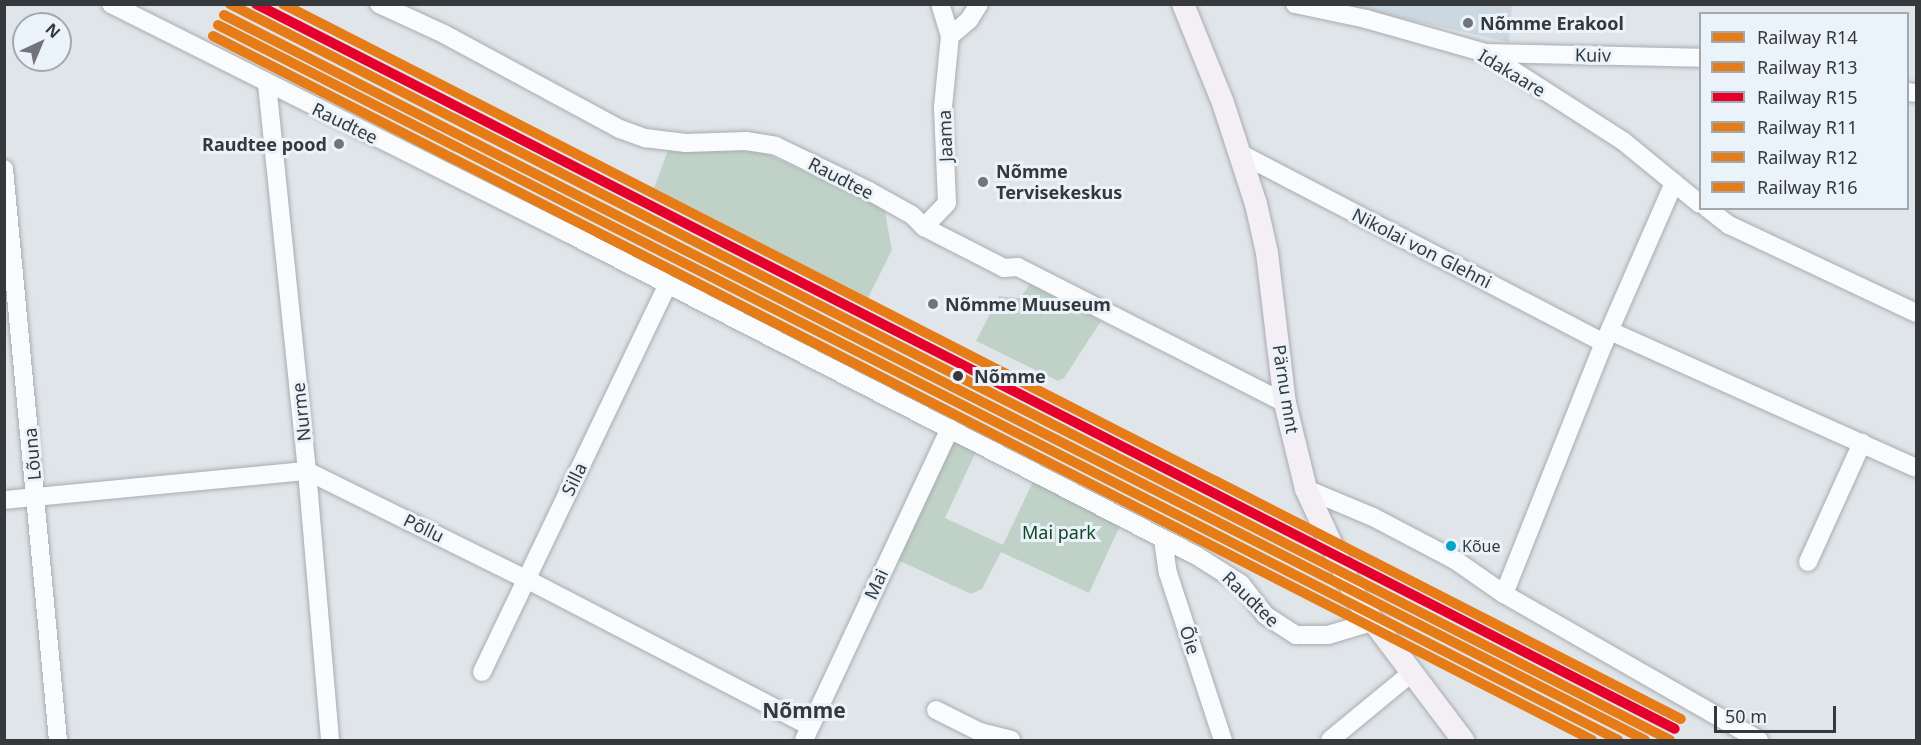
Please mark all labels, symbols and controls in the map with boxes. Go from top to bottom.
north arrow [12,12,72,72]
place label: Nõmme Erakool [1480,12,1624,34]
legend [1699,12,1909,210]
marker: Nõmme Erakool [1461,16,1475,30]
text: N [41,18,65,43]
text: Railway R14 [1757,25,1857,49]
street label: Kuiv [1575,44,1611,66]
street label: Idakaare [1475,45,1549,101]
text: Railway R13 [1757,55,1857,79]
text: Railway R15 [1757,85,1857,109]
street label: Raudtee [309,98,381,148]
street label: Jaama [933,110,957,162]
text: Railway R11 [1757,115,1857,139]
place label: Raudtee pood [202,133,327,155]
marker: Raudtee pood [332,137,346,151]
text: Railway R12 [1757,145,1857,169]
street label: Raudtee [805,152,877,204]
place label: Nõmme Tervisekeskus [996,161,1122,204]
marker: Nõmme Tervisekeskus [974,173,992,191]
text: Railway R16 [1757,175,1857,199]
street label: Nikolai von Glehni [1349,204,1495,292]
place label: Nõmme Muuseum [945,293,1111,315]
marker: Nõmme Muuseum [926,297,940,311]
street label: Pärnu mnt [1268,343,1304,435]
marker: Nõmme [947,365,969,387]
place label: Nõmme [974,365,1046,387]
street label: Nurme [287,381,315,443]
street label: Lõuna [19,427,45,481]
street label: Silla [557,459,591,499]
street label: Põllu [400,509,448,547]
park label: Mai park [1022,521,1096,543]
place label: Kõue [1462,536,1500,556]
marker: Kõue [1445,540,1457,552]
street label: Mai [860,565,892,603]
street label: Raudtee [1218,567,1284,631]
street label: Õie [1175,623,1205,657]
scale bar [1717,694,1838,732]
district label: Nõmme [762,697,846,723]
text: 50 m [1725,704,1767,728]

